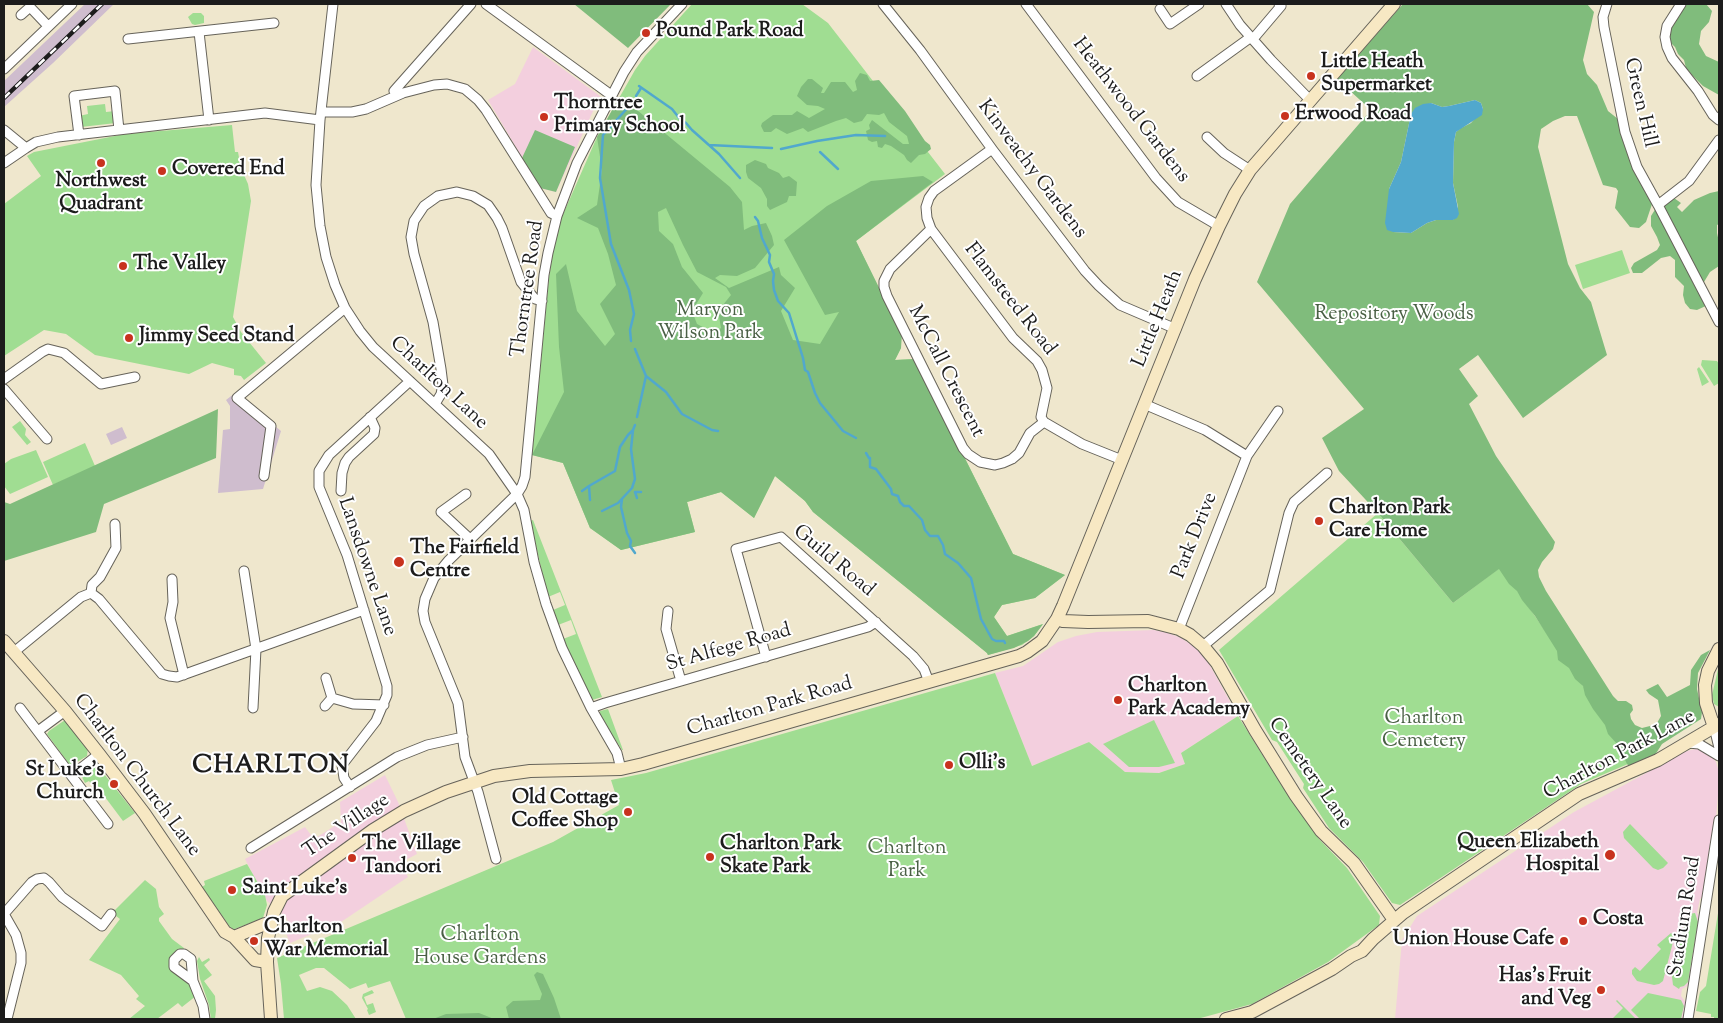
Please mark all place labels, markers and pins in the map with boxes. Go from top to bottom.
place label: Pound Park Road [656,21,804,45]
marker: Pound Park Road [640,27,652,39]
place label: Little Heath Supermarket [1321,52,1432,99]
marker: Little Heath Supermarket [1305,70,1317,82]
place label: Thorntree Primary School [554,93,685,140]
place label: Erwood Road [1295,104,1411,128]
marker: Erwood Road [1279,110,1291,122]
marker: Thorntree Primary School [538,111,550,123]
marker: Northwest Quadrant [95,157,107,169]
place label: Covered End [172,159,284,183]
marker: Covered End [156,165,168,177]
place label: Northwest Quadrant [56,171,146,218]
place label: The Valley [133,254,226,278]
marker: The Valley [117,260,129,272]
place label: Jimmy Seed Stand [139,326,294,350]
marker: Jimmy Seed Stand [123,332,135,344]
place label: Charlton Park Care Home [1329,498,1451,545]
marker: Charlton Park Care Home [1313,515,1325,527]
place label: The Fairfield Centre [410,538,519,585]
marker: The Fairfield Centre [392,555,406,569]
place label: Charlton Park Academy [1128,676,1250,723]
marker: Charlton Park Academy [1112,694,1124,706]
place label: Olli's [959,753,1005,777]
marker: Olli's [943,759,955,771]
place label: St Luke's Church [25,760,104,807]
marker: St Luke's Church [108,778,120,790]
place label: Old Cottage Coffee Shop [512,788,618,835]
marker: Old Cottage Coffee Shop [622,806,634,818]
place label: Queen Elizabeth Hospital [1457,832,1599,879]
place label: The Village Tandoori [362,834,461,881]
place label: Charlton Park Skate Park [720,834,842,881]
marker: Queen Elizabeth Hospital [1603,848,1617,862]
marker: Charlton Park Skate Park [704,851,716,863]
marker: The Village Tandoori [346,852,358,864]
place label: Saint Luke's [242,878,347,902]
marker: Saint Luke's [226,884,238,896]
place label: Costa [1593,909,1643,933]
marker: Costa [1577,915,1589,927]
place label: Charlton War Memorial [264,917,388,964]
place label: Union House Cafe [1393,929,1554,953]
marker: Charlton War Memorial [248,935,260,947]
marker: Union House Cafe [1558,935,1570,947]
place label: Has’s Fruit and Veg [1499,966,1591,1013]
marker: Has’s Fruit and Veg [1595,984,1607,996]

